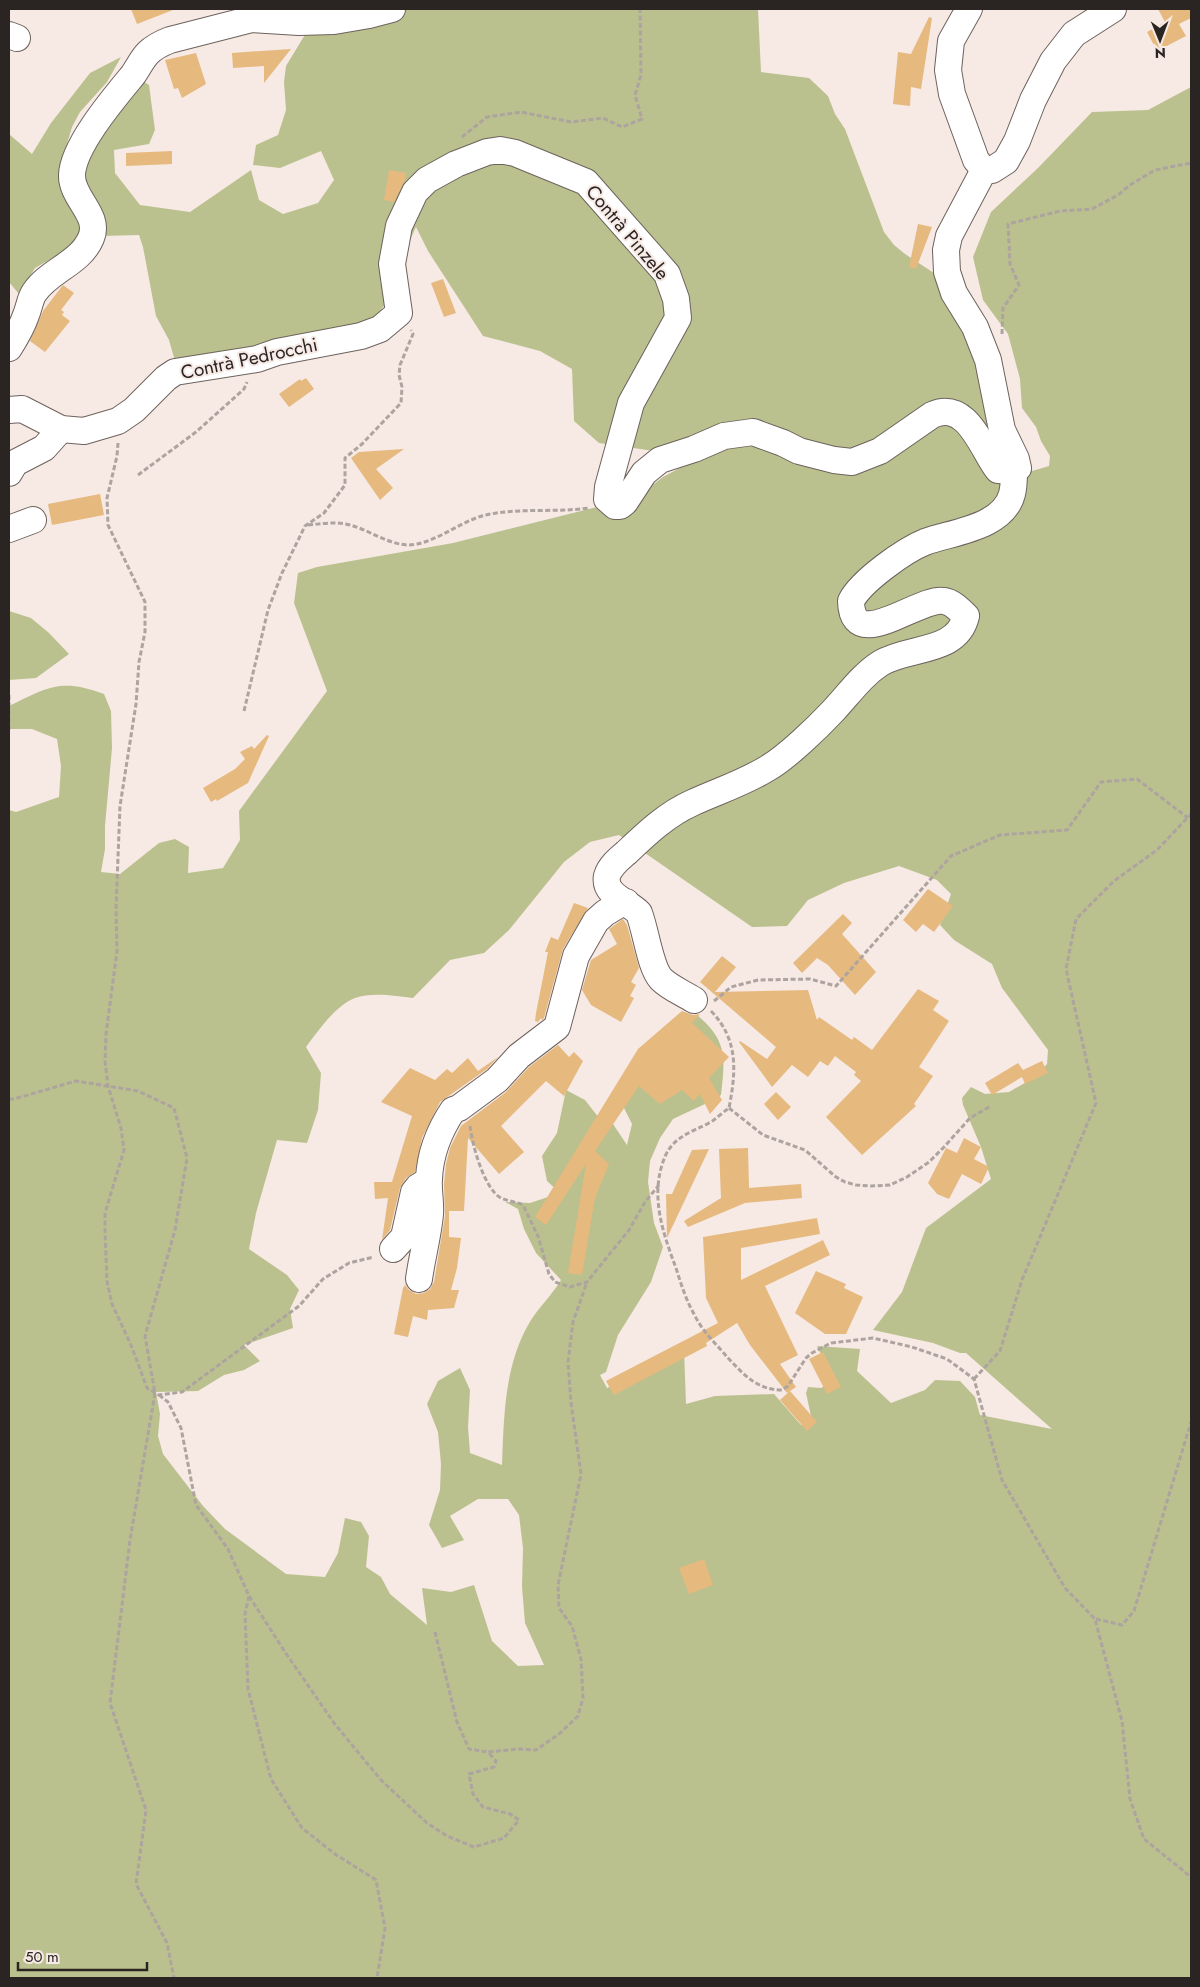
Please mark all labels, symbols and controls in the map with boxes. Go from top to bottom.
north arrow [1135,15,1185,65]
text: N [1154,43,1166,63]
street label: Contrà Pinzele [580,179,676,286]
street label: Contrà Pedrocchi [178,331,320,386]
scale bar [18,1940,146,1972]
text: 50 m [25,1946,59,1968]

